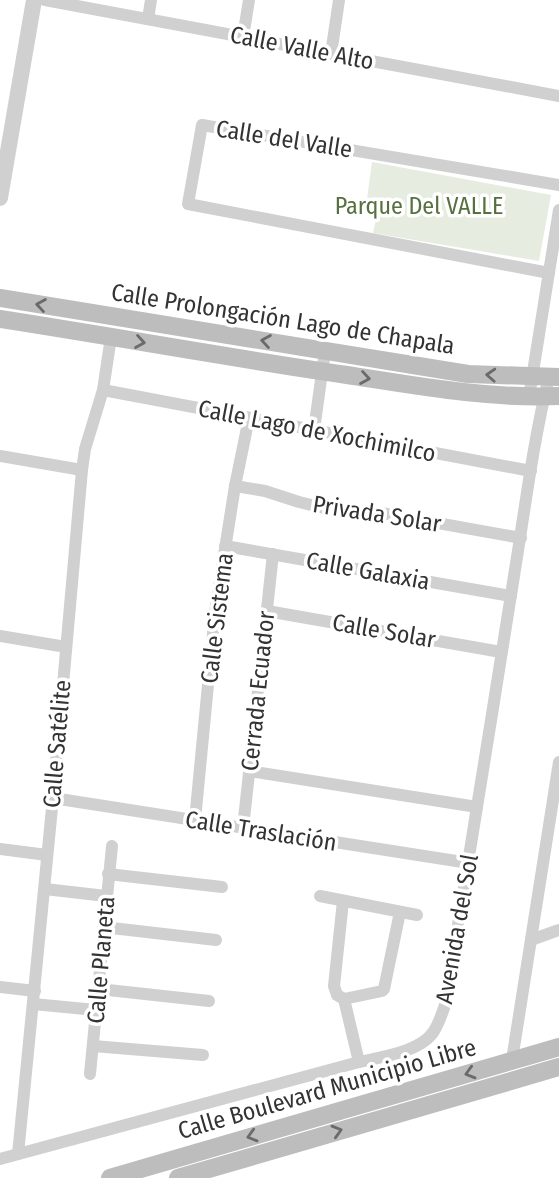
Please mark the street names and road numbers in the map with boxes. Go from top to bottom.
street label: Calle Valle Alto [228,20,376,76]
street label: Calle del Valle [214,114,354,164]
street label: Calle Prolongación Lago de Chapala [109,278,457,360]
street label: Calle Lago de Xochimilco [196,394,438,468]
street label: Privada Solar [311,490,444,538]
street label: Calle Galaxia [304,546,432,596]
street label: Calle Sistema [195,551,239,685]
street label: Calle Solar [330,608,438,654]
street label: Cerrada Ecuador [236,609,280,772]
street label: Calle Satélite [37,679,77,809]
street label: Calle Traslación [183,805,339,857]
street label: Avenida del Sol [430,852,484,1006]
street label: Calle Planeta [81,895,121,1025]
street label: Calle Boulevard Municipio Libre [175,1033,479,1145]

